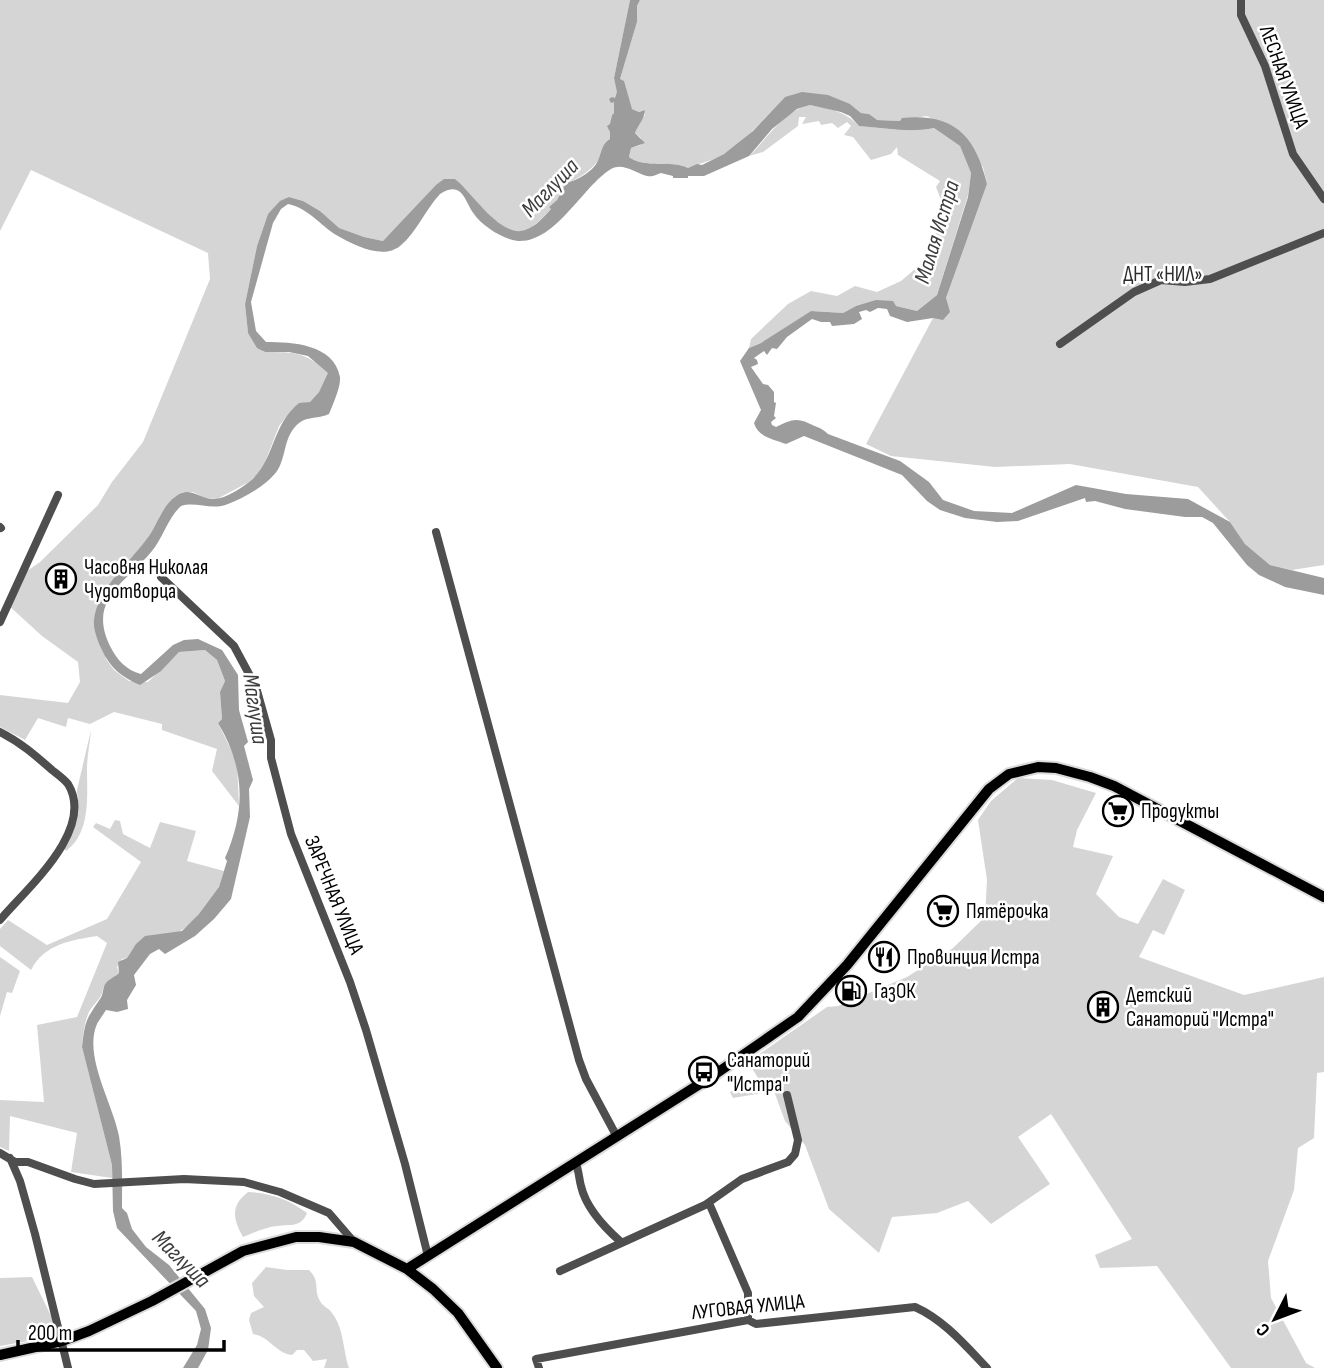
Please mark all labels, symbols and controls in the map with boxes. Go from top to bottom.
street label: ЛЕСНАЯ УЛИЦА [1254,21,1314,133]
water label: Маглуша [515,152,585,223]
water label: Малая Истра [908,177,966,287]
park label: ДНТ «НИЛ» [1123,262,1203,287]
place label: Часовня Николая Чудотворца [84,555,208,604]
building icon: Часовня Николая Чудотворца [44,562,78,596]
water label: Маглуша [236,672,274,747]
supermarket icon: Продукты [1101,794,1135,828]
place label: Продукты [1141,799,1219,824]
street label: ЗАРЕЧНАЯ УЛИЦА [299,832,370,959]
supermarket icon: Пятёрочка [926,894,960,928]
place label: Пятёрочка [966,899,1049,924]
restaurant icon: Провинция Истра [867,940,901,974]
place label: Провинция Истра [907,945,1040,970]
fuel station icon: ГазОК [834,974,868,1008]
place label: ГазОК [874,979,916,1004]
place label: Детский Санаторий "Истра" [1126,983,1274,1032]
building icon: Детский Санаторий "Истра" [1086,990,1120,1024]
place label: Санаторий "Истра" [727,1048,810,1097]
bus stop icon: Санаторий "Истра" [687,1055,721,1089]
water label: Маглуша [146,1224,216,1294]
north arrow [1240,1284,1310,1354]
street label: ЛУГОВАЯ УЛИЦА [690,1289,806,1325]
scale bar [18,1308,224,1352]
text: С [1252,1318,1275,1341]
text: 200 m [28,1321,72,1346]

